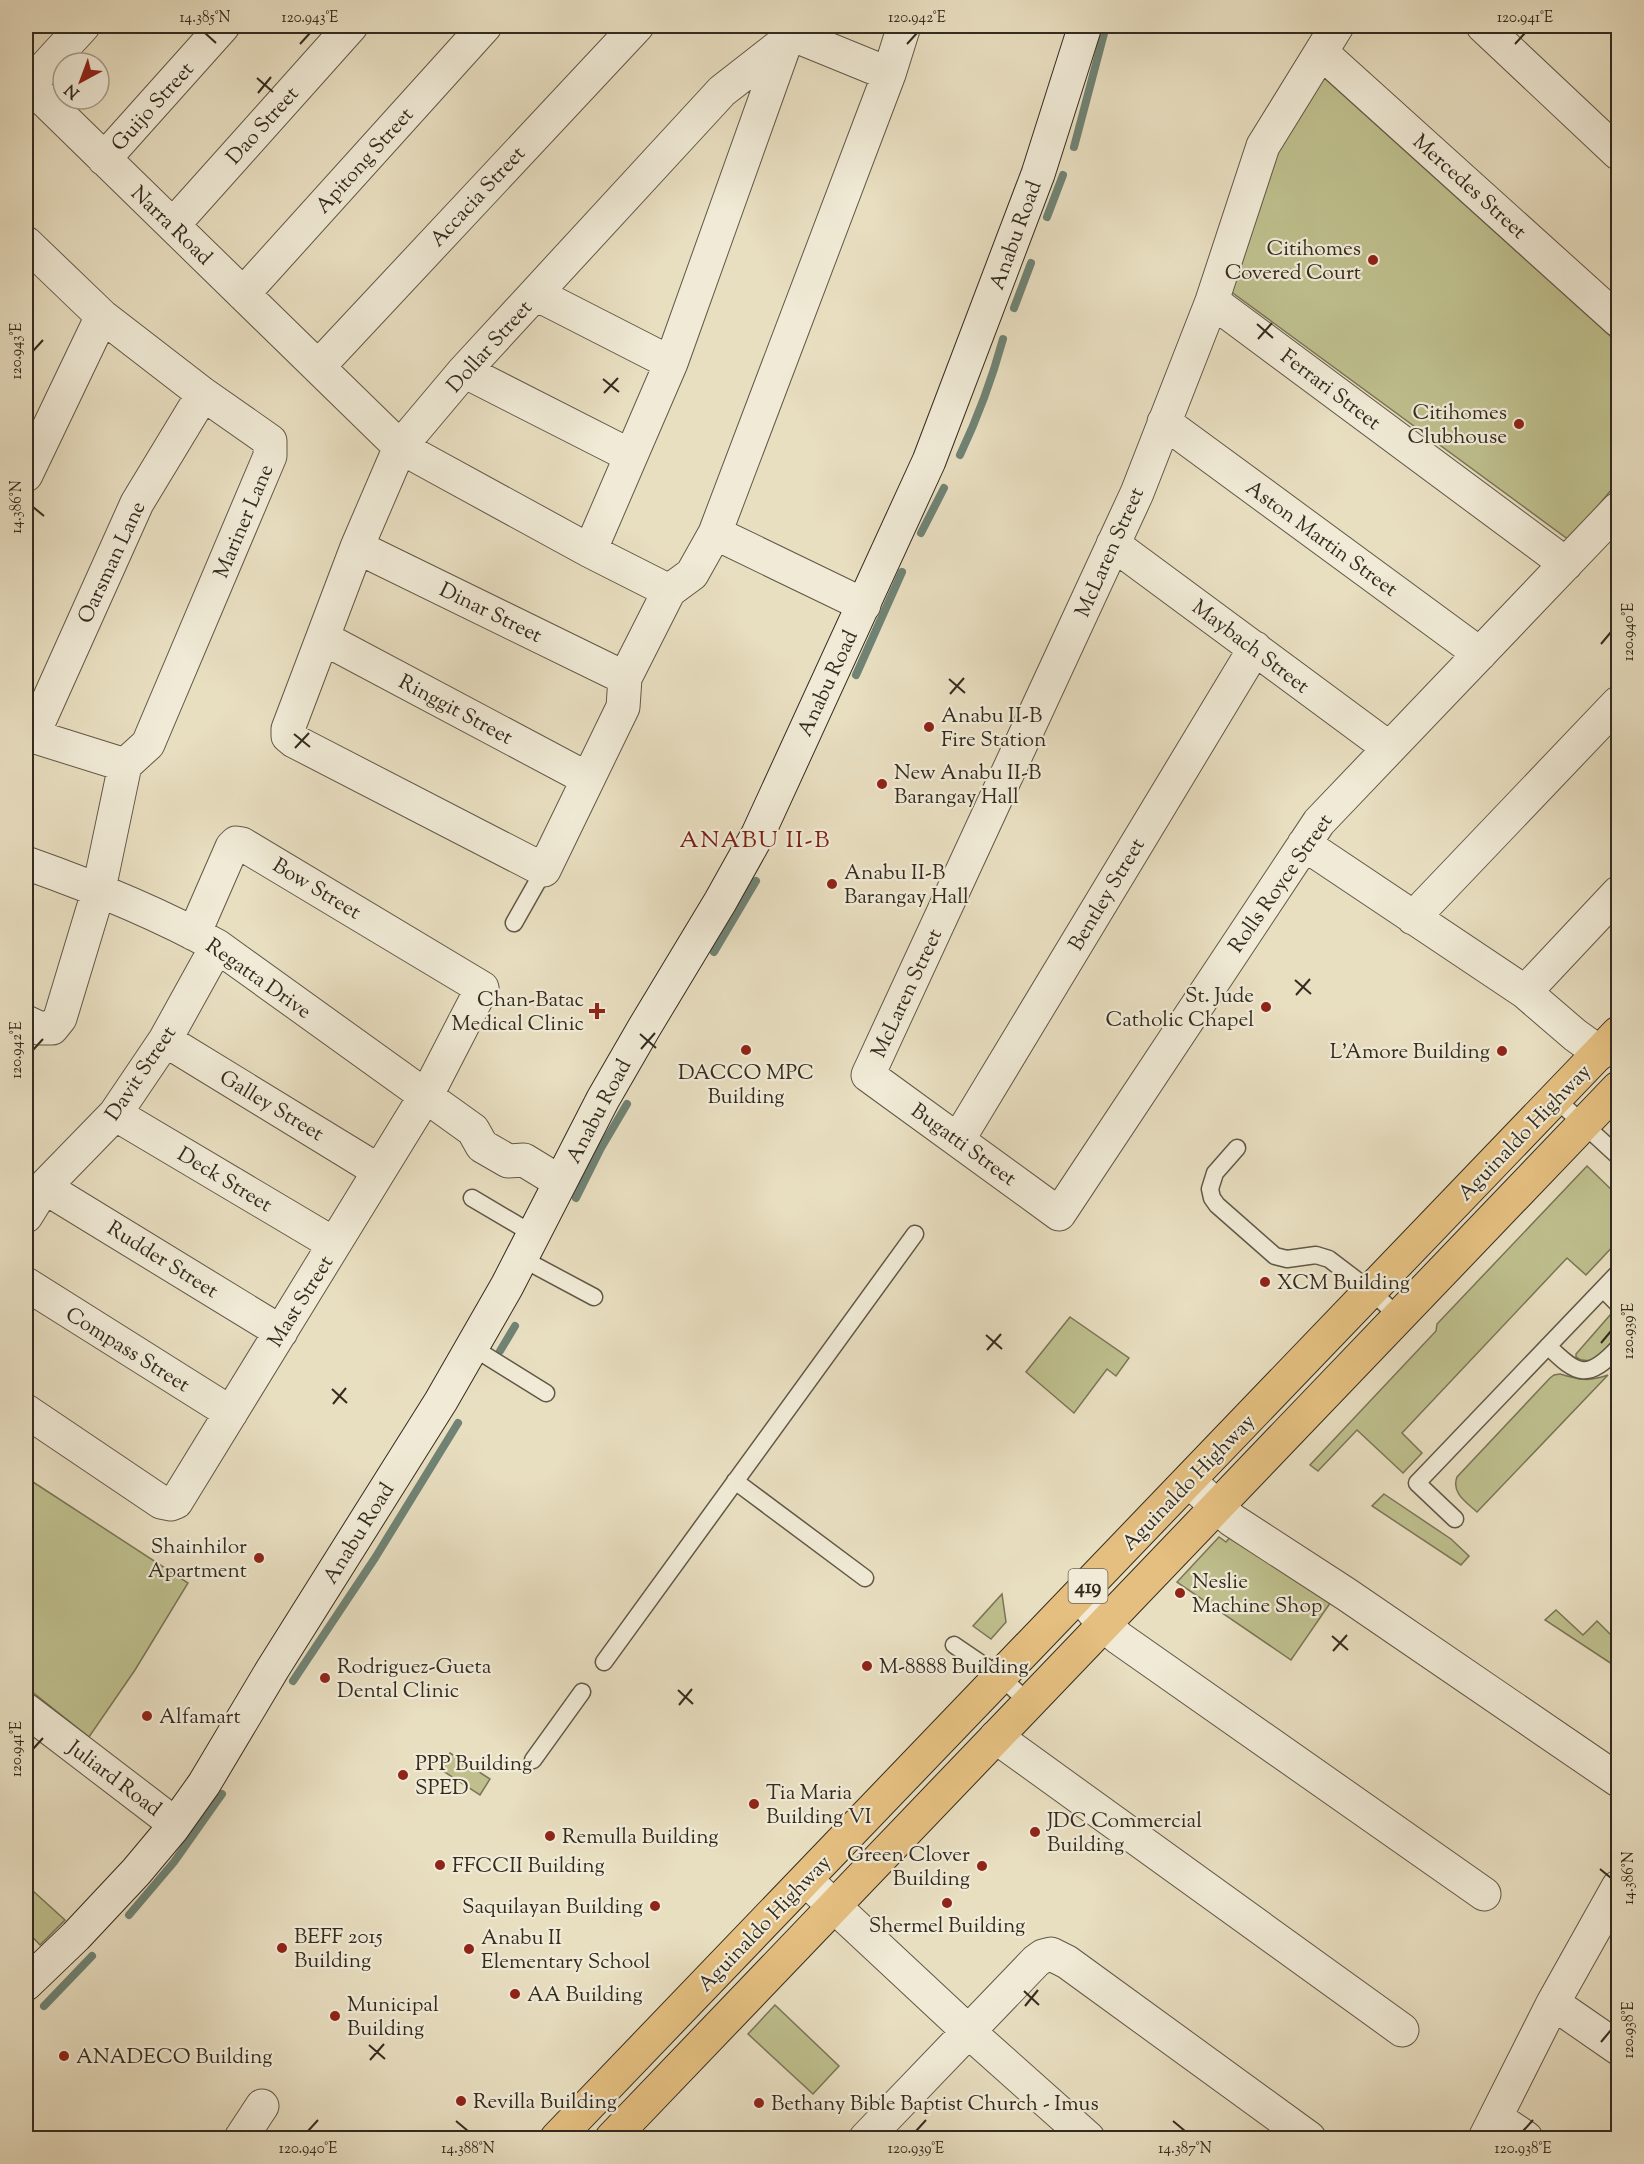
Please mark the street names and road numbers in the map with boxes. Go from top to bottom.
street label: Guijo Street [105,56,202,159]
street label: Dao Street [220,81,307,172]
street label: Apitong Street [309,101,422,221]
street label: Mercedes Street [1405,128,1532,247]
street label: Accacia Street [424,140,533,254]
street label: Anabu Road [983,177,1051,294]
street label: Narra Road [123,180,218,273]
street label: Dollar Street [441,294,540,400]
street label: Ferrari Street [1273,343,1386,438]
street label: Mariner Lane [207,460,282,583]
street label: Aston Martin Street [1239,474,1403,605]
street label: McLaren Street [1069,483,1153,623]
street label: Oarsman Lane [71,497,154,629]
street label: Dinar Street [434,576,547,652]
street label: Maybach Street [1185,593,1315,702]
street label: Anabu Road [791,626,867,742]
street label: Ringgit Street [393,668,517,753]
street label: Rolls Royce Street [1222,809,1341,960]
street label: Bentley Street [1062,833,1153,957]
street label: Bow Street [266,851,366,928]
street label: McLaren Street [865,924,951,1063]
street label: Regatta Drive [199,932,317,1027]
street label: Davit Street [99,1021,184,1128]
street label: Anabu Road [560,1054,640,1169]
street label: Aguinaldo Highway [1452,1058,1599,1209]
street label: Galley Street [213,1064,329,1150]
street label: Bugatti Street [904,1097,1022,1194]
street label: Deck Street [171,1141,277,1221]
street label: Rudder Street [100,1215,223,1307]
street label: Mast Street [262,1250,342,1354]
street label: Compass Street [59,1300,195,1401]
street label: Aguinaldo Highway [1116,1408,1263,1559]
street label: Anabu Road [317,1478,403,1590]
road number: 419 [1068,1569,1108,1603]
street label: Juliard Road [60,1734,167,1825]
street label: Aguinaldo Highway [692,1849,839,2000]

